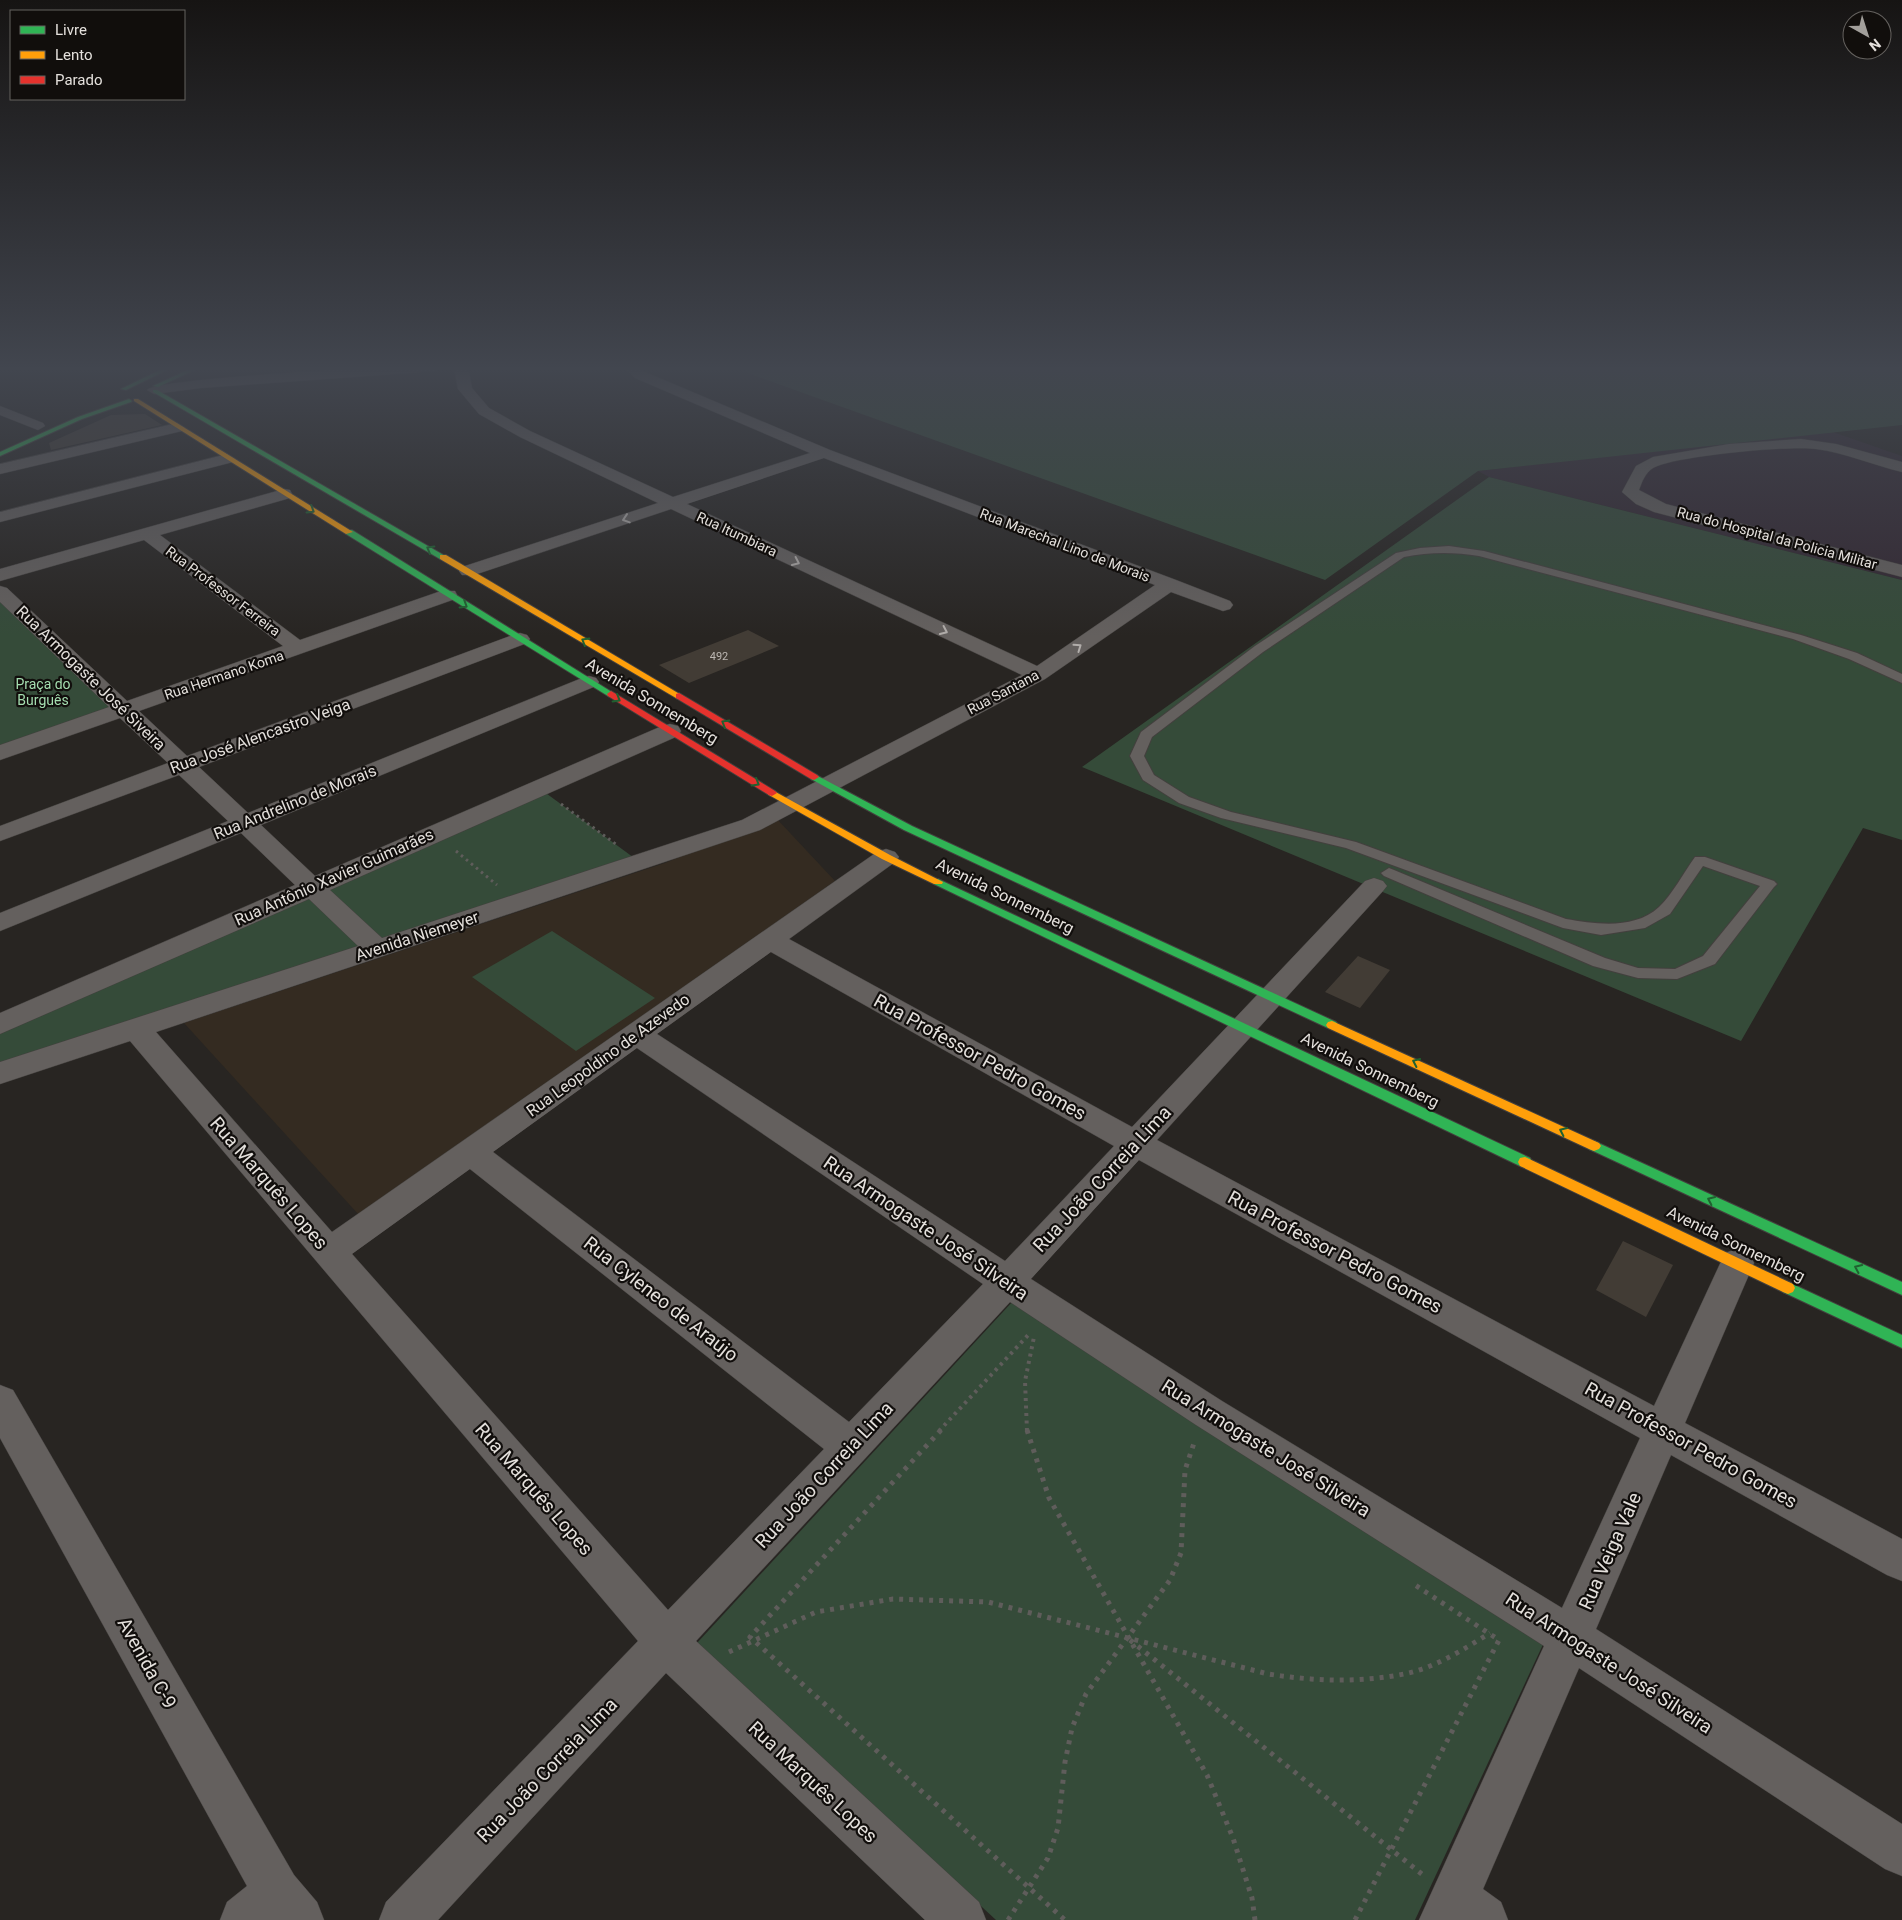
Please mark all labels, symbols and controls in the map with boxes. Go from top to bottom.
legend [10,10,185,100]
north arrow [1842,10,1892,60]
text: Livre [55,21,87,39]
text: N [1866,36,1884,54]
text: Lento [55,46,93,64]
text: Parado [55,71,103,89]
one-way arrow [305,504,314,514]
street label: Rua do Hospital da Policia Militar [1675,504,1879,572]
street label: Rua Marechal Lino de Morais [978,505,1152,585]
street label: Rua Itumbiara [694,508,780,560]
one-way arrow [622,513,631,523]
street label: Rua Professor Ferreira [163,543,283,639]
one-way arrow [426,546,435,556]
one-way arrow [791,555,800,566]
one-way arrow [458,598,467,608]
street label: Rua Armogaste José Siveira [13,602,169,754]
one-way arrow [938,624,947,634]
one-way arrow [582,637,591,647]
one-way arrow [1072,644,1082,653]
street label: Rua Hermano Koma [162,647,286,703]
house number: 492 [710,650,728,663]
street label: Avenida Sonnemberg [582,654,722,748]
street label: Rua Santana [965,666,1041,718]
park label: Praça do Burguês [15,676,71,708]
one-way arrow [612,693,621,702]
street label: Rua José Alencastro Veiga [167,694,353,778]
one-way arrow [721,720,730,730]
street label: Rua Andrelino de Morais [211,761,379,843]
one-way arrow [751,777,760,787]
street label: Rua Antônio Xavier Guimarães [232,824,436,930]
street label: Avenida Sonnemberg [933,854,1077,938]
street label: Avenida Niemeyer [353,907,481,965]
street label: Rua Leopoldino de Azevedo [523,989,693,1121]
street label: Rua Professor Pedro Gomes [870,989,1090,1125]
street label: Avenida Sonnemberg [1298,1028,1442,1112]
one-way arrow [1412,1058,1421,1069]
street label: Rua João Correia Lima [1028,1101,1176,1257]
street label: Rua Marquês Lopes [205,1112,333,1254]
one-way arrow [1559,1127,1568,1137]
street label: Rua Armogaste José Silveira [819,1151,1033,1305]
street label: Rua Professor Pedro Gomes [1224,1186,1446,1318]
one-way arrow [1707,1196,1716,1206]
street label: Avenida Sonnemberg [1664,1202,1808,1286]
street label: Rua Cyleneo de Araújo [579,1232,743,1366]
one-way arrow [1854,1264,1863,1275]
street label: Rua Armogaste José Silveira [1157,1374,1375,1522]
street label: Rua Professor Pedro Gomes [1581,1377,1801,1513]
street label: Rua João Correia Lima [750,1397,898,1553]
street label: Rua Marquês Lopes [470,1418,598,1560]
street label: Rua Veiga Vale [1574,1489,1646,1613]
street label: Rua Armogaste José Silveira [1501,1587,1717,1739]
street label: Avenida C-9 [113,1614,181,1712]
street label: Rua João Correia Lima [472,1693,622,1847]
street label: Rua Marquês Lopes [744,1716,882,1848]

